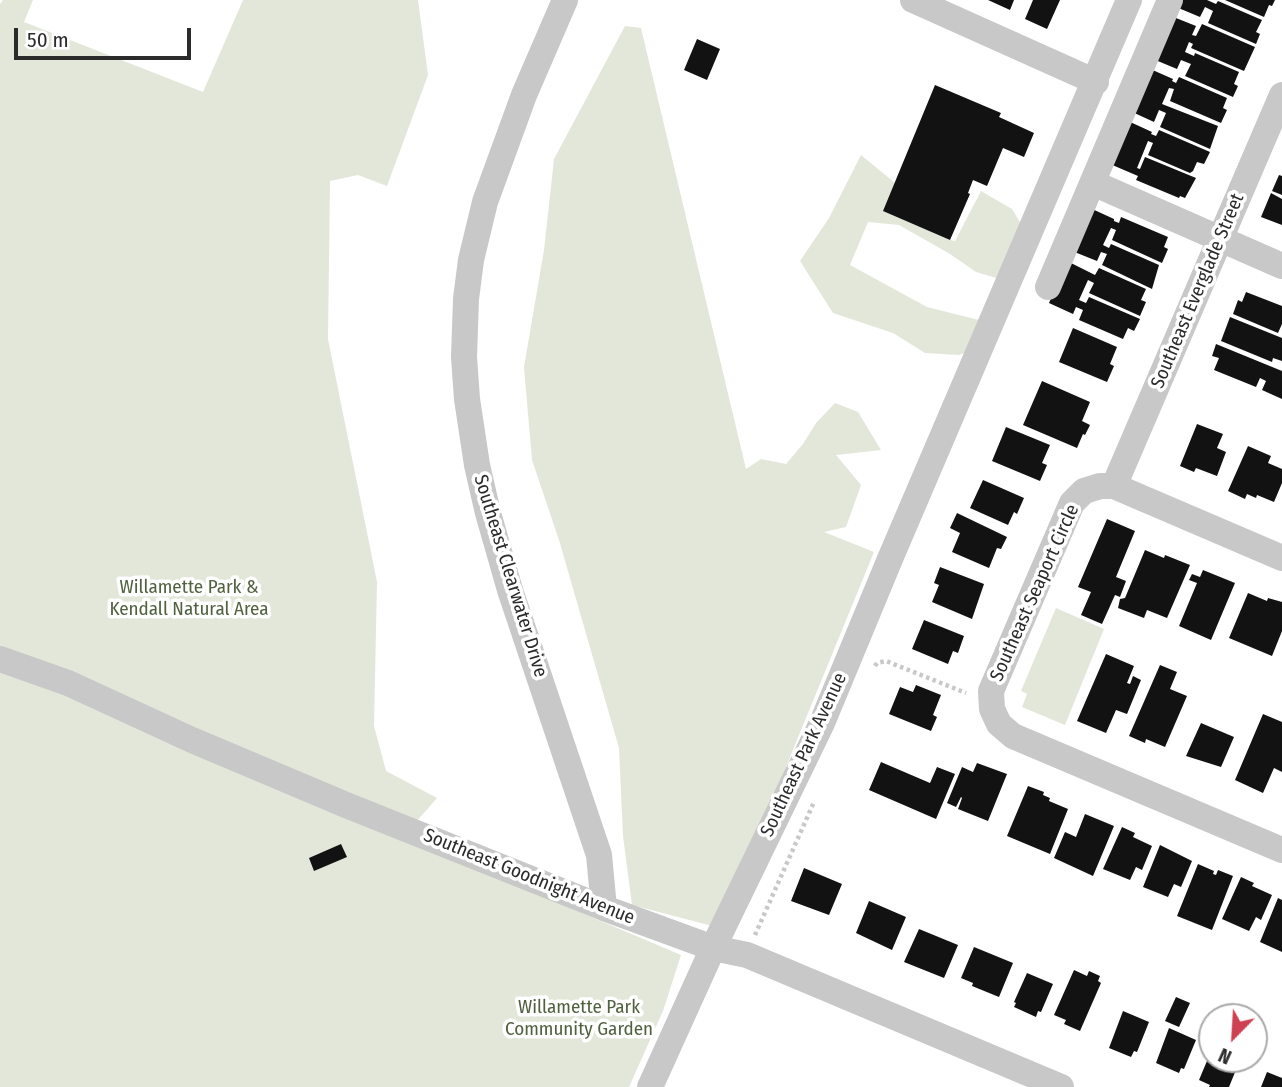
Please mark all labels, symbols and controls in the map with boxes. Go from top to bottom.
scale bar [18,14,194,58]
text: 50 m [27,27,69,53]
street label: Southeast Everglade Street [1147,190,1249,392]
street label: Southeast Clearwater Drive [468,472,552,680]
street label: Southeast Seaport Circle [986,501,1084,685]
park label: Willamette Park & Kendall Natural Area [109,577,269,621]
street label: Southeast Park Avenue [756,669,852,841]
street label: Southeast Goodnight Avenue [420,824,638,930]
park label: Willamette Park Community Garden [505,997,653,1041]
north arrow [1198,1003,1268,1073]
text: N [1215,1043,1235,1069]

